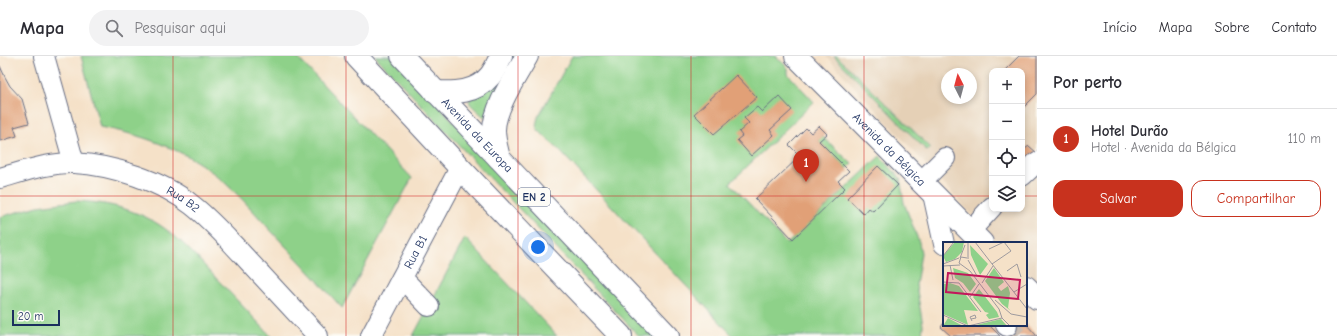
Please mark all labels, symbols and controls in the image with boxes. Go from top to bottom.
search box [89,10,369,46]
text: Mapa [20,17,65,39]
icon: search [103,17,125,39]
text: Pesquisar aqui [135,19,226,37]
text: Início [1103,19,1137,36]
text: Mapa [1159,19,1192,36]
text: Sobre [1214,19,1249,36]
text: Contato [1271,19,1317,36]
north arrow [941,68,977,104]
map controls [989,68,1025,212]
button: + [989,68,1025,104]
text: Por perto [1053,73,1122,92]
street label: Avenida da Europa [439,95,516,175]
button: − [989,104,1025,140]
street label: Avenida da Bélgica [850,110,928,189]
text: Hotel Durão [1091,122,1168,140]
text: 1 [1063,131,1069,146]
text: 110 m [1288,131,1321,146]
button: locate [989,140,1025,176]
text: Hotel · Avenida da Bélgica [1091,140,1236,155]
pin: 1 [793,149,819,182]
button: layers [989,176,1025,212]
button: Salvar [1053,180,1183,217]
button: Compartilhar [1191,180,1321,217]
street label: Rua B2 [164,183,203,215]
road number: EN 2 [518,188,550,206]
street label: Rua B1 [401,233,430,271]
your location [528,237,548,257]
inset map [943,242,1027,326]
scale bar [12,308,60,327]
text: 20 m [18,310,43,323]

